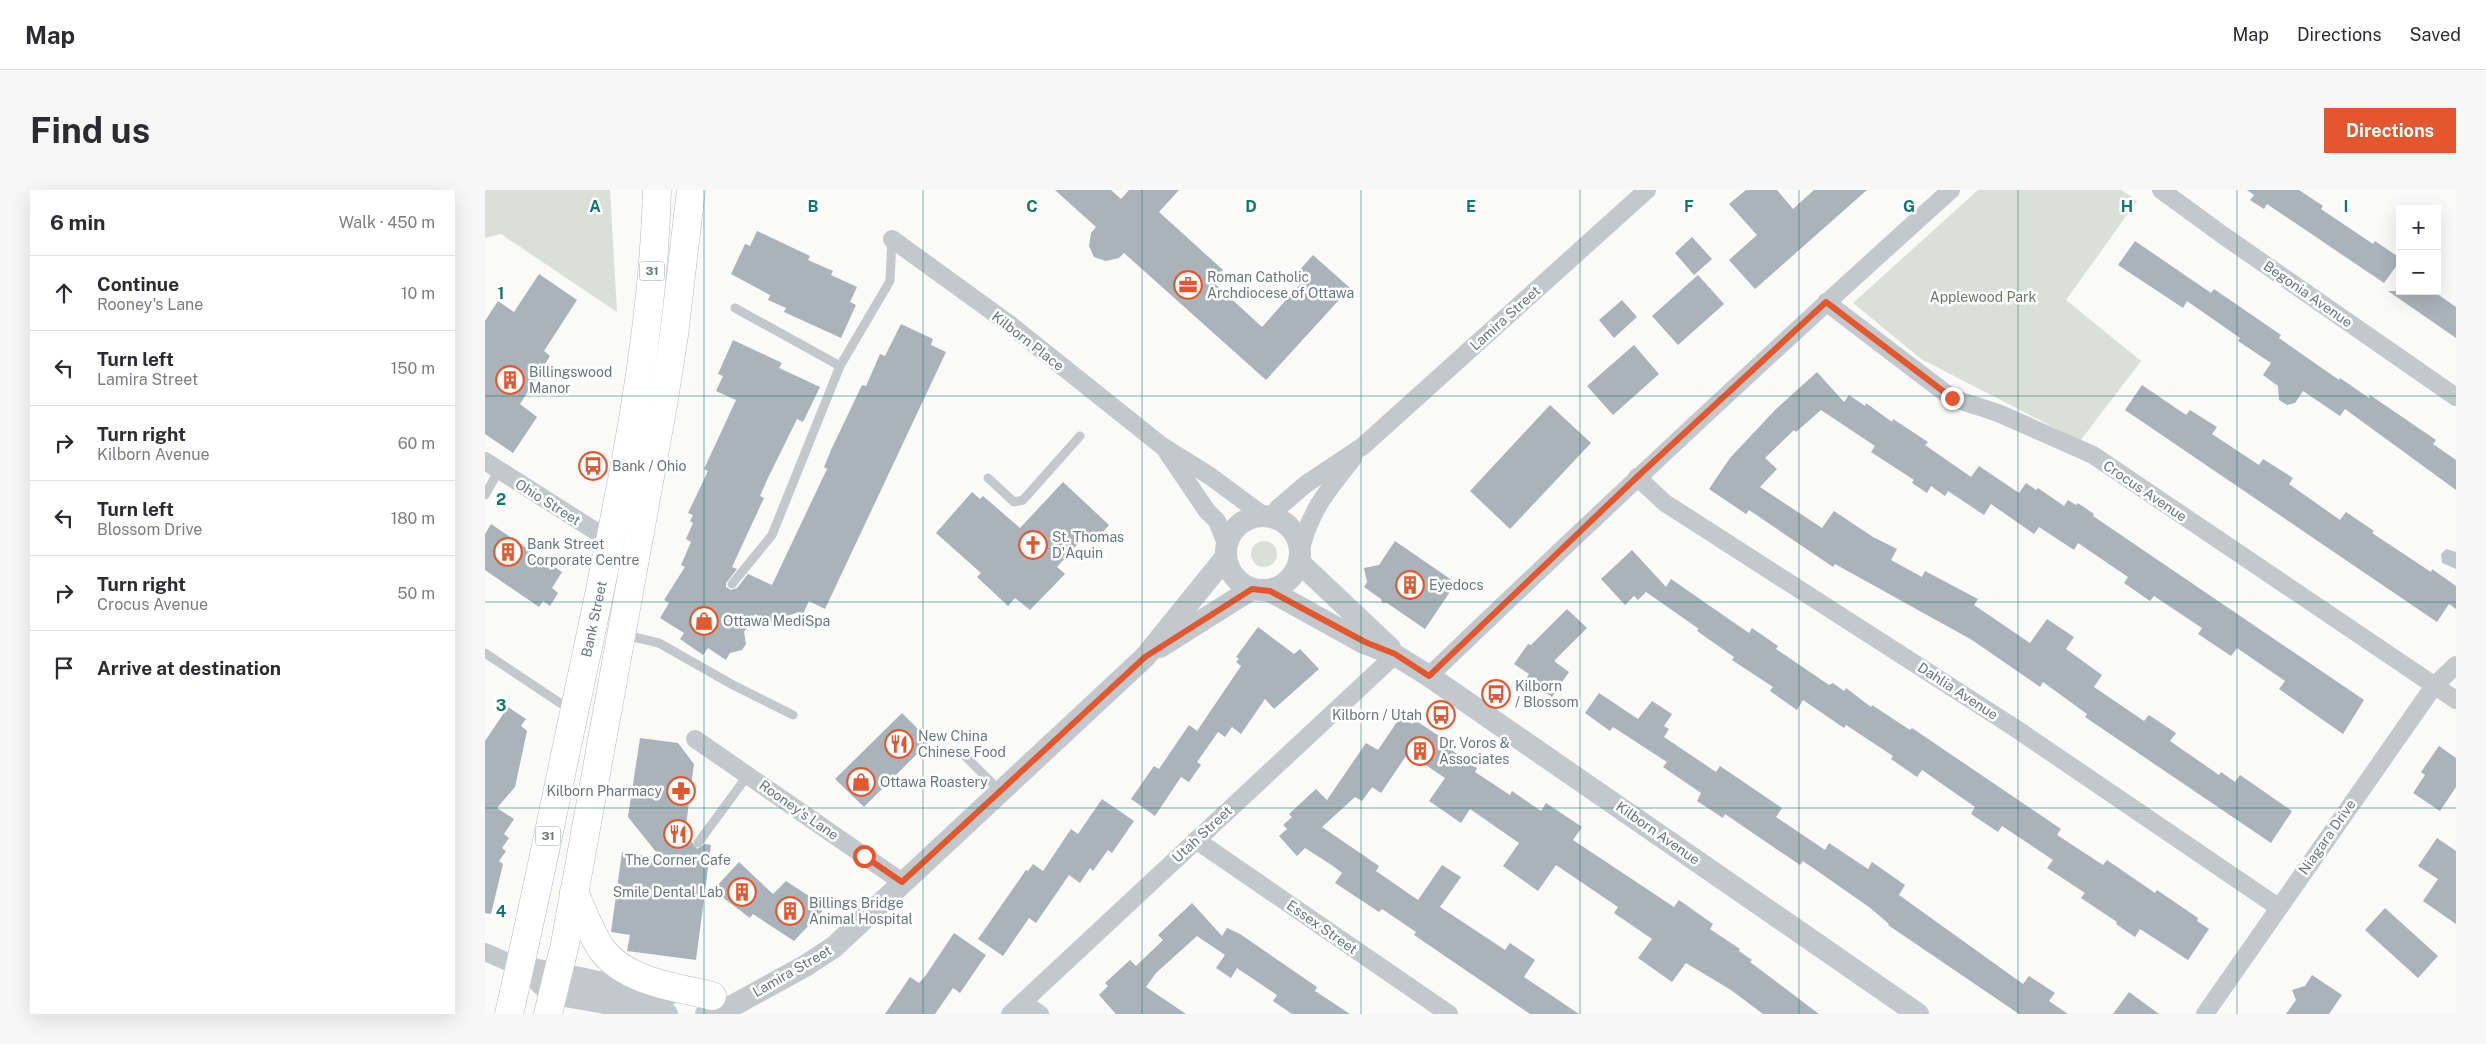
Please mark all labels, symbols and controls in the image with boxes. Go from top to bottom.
text: Map [25,21,75,49]
text: Map [2232,24,2269,45]
text: Directions [2297,24,2382,45]
text: Saved [2410,24,2461,45]
button: Directions [2324,108,2456,153]
text: Find us [30,110,150,151]
text: A [589,197,601,216]
text: B [808,197,819,216]
text: C [1026,197,1038,216]
text: D [1245,197,1257,216]
text: E [1466,197,1476,216]
text: F [1684,197,1694,216]
text: G [1903,197,1915,216]
text: H [2121,197,2133,216]
text: I [2344,197,2348,216]
map controls [2396,205,2441,295]
button: + [2396,205,2441,250]
text: 6 min [50,210,106,235]
text: Walk · 450 m [339,213,435,232]
button: − [2396,250,2441,295]
street label: Begonia Avenue [2261,257,2355,331]
road number: 31 [639,262,665,280]
place label: Roman Catholic Archdiocese of Ottawa [1207,269,1354,301]
office icon: Roman Catholic Archdiocese of Ottawa [1173,270,1203,300]
text: Continue [97,273,179,295]
icon: ahead [50,279,78,307]
street label: Lamira Street [1467,282,1543,354]
text: 10 m [401,284,435,303]
text: 1 [498,284,504,303]
park label: Applewood Park [1930,289,2036,305]
text: Rooney's Lane [97,295,203,314]
street label: Kilborn Place [989,308,1067,374]
text: Turn left [97,348,174,370]
icon: left [50,354,78,382]
text: 150 m [391,359,435,378]
place label: Billingswood Manor [529,364,612,396]
building icon: Billingswood Manor [495,365,525,395]
text: Lamira Street [97,370,198,389]
route end [1941,387,1964,410]
text: Turn right [97,423,186,445]
icon: right [50,429,78,457]
text: 60 m [398,434,435,453]
text: Kilborn Avenue [97,445,210,464]
bus stop icon: Bank / Ohio [578,451,608,481]
street label: Crocus Avenue [2100,457,2190,525]
place label: Bank / Ohio [612,458,686,474]
street label: Ohio Street [512,476,584,528]
text: 2 [496,490,506,509]
text: Turn left [97,498,174,520]
icon: left [50,504,78,532]
text: 180 m [391,509,435,528]
text: Blossom Drive [97,520,202,539]
place label: St. Thomas D'Aquin [1052,529,1124,561]
church icon: St. Thomas D'Aquin [1018,530,1048,560]
place label: Bank Street Corporate Centre [527,536,640,568]
building icon: Bank Street Corporate Centre [493,537,523,567]
building icon: Eyedocs [1395,570,1425,600]
text: Turn right [97,573,186,595]
place label: Eyedocs [1429,577,1484,593]
icon: right [50,579,78,607]
street label: Bank Street [578,580,610,659]
text: 50 m [397,584,435,603]
text: Crocus Avenue [97,595,208,614]
shop icon: Ottawa MediSpa [689,606,719,636]
place label: Ottawa MediSpa [723,613,830,629]
icon: arrive [50,654,78,682]
text: Arrive at destination [97,657,281,679]
street label: Dahlia Avenue [1915,659,2001,723]
place label: Kilborn / Blossom [1515,678,1579,710]
bus stop icon: Kilborn / Blossom [1481,679,1511,709]
text: 3 [496,696,506,715]
bus stop icon: Kilborn / Utah [1426,700,1456,730]
place label: Kilborn / Utah [1332,707,1422,723]
place label: New China Chinese Food [918,728,1006,760]
restaurant icon: New China Chinese Food [884,729,914,759]
place label: Dr. Voros & Associates [1439,735,1510,767]
building icon: Dr. Voros & Associates [1405,736,1435,766]
shop icon: Ottawa Roastery [846,767,876,797]
place label: Ottawa Roastery [880,774,988,790]
pharmacy icon: Kilborn Pharmacy [666,776,696,806]
street label: Rooney's Lane [756,777,842,843]
place label: Kilborn Pharmacy [546,783,662,799]
street label: Niagara Drive [2295,796,2359,878]
street label: Kilborn Avenue [1613,798,1703,868]
street label: Utah Street [1169,802,1235,866]
restaurant icon: The Corner Cafe [663,819,693,849]
road number: 31 [535,826,561,846]
route start [853,845,876,868]
place label: The Corner Cafe [625,852,731,868]
building icon: Smile Dental Lab [727,877,757,907]
place label: Smile Dental Lab [613,884,723,900]
place label: Billings Bridge Animal Hospital [809,895,913,927]
building icon: Billings Bridge Animal Hospital [775,896,805,926]
street label: Essex Street [1284,897,1360,957]
text: 4 [496,902,507,921]
street label: Lamira Street [750,942,834,1000]

